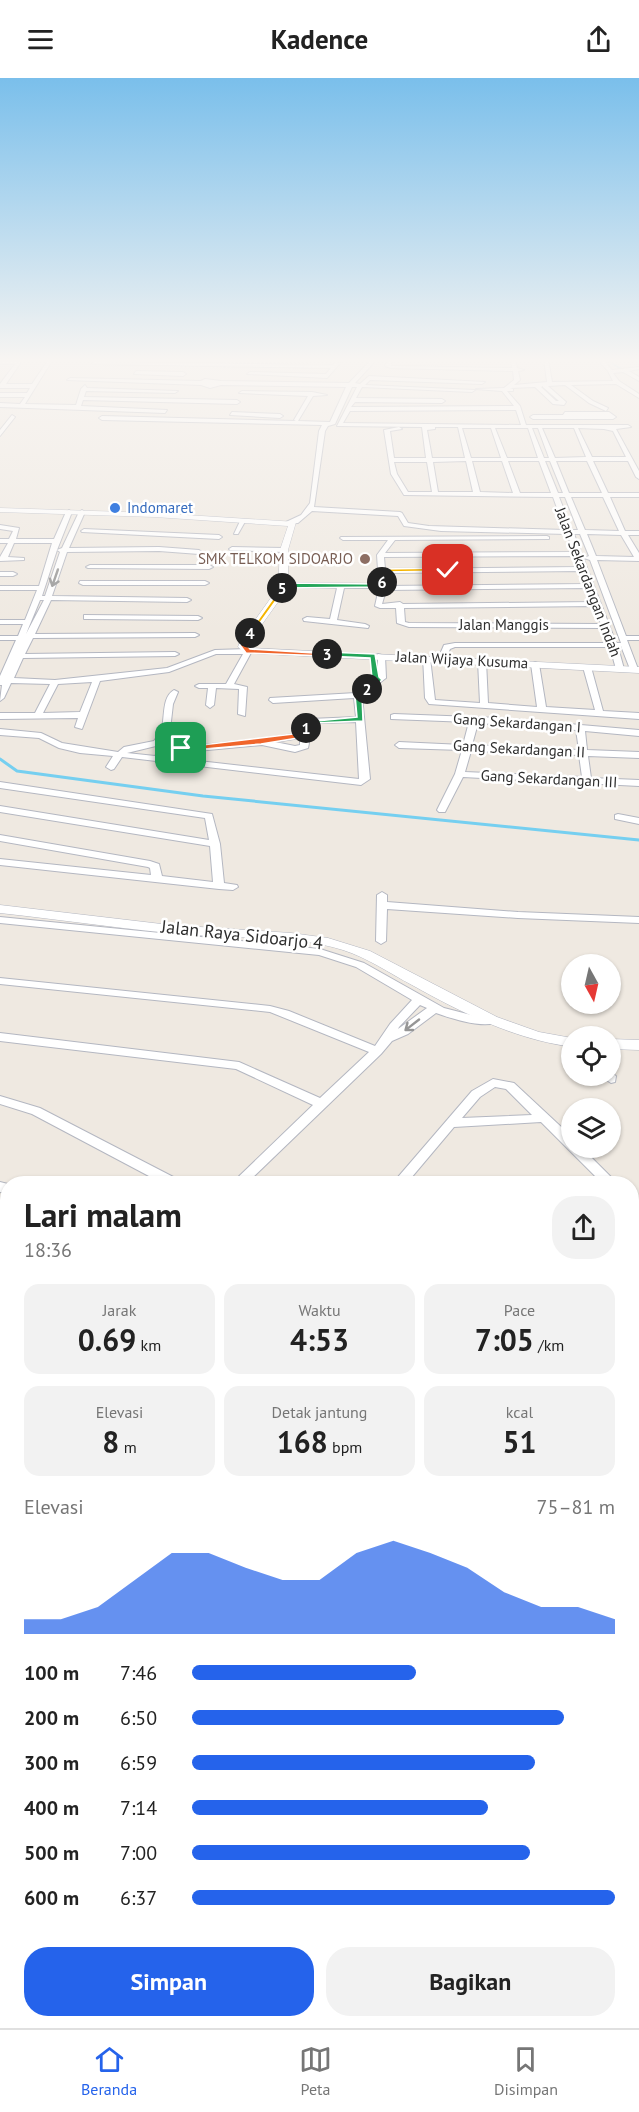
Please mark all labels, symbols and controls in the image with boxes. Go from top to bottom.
text: Kadence [271,22,368,56]
icon: menu [24,23,57,56]
icon: share [582,23,615,56]
place label: Indomaret [127,498,193,517]
marker: Indomaret [108,501,122,515]
street label: Jalan Sekardangan Indah [551,503,626,659]
pin [422,544,473,595]
place label: SMK TELKOM SIDOARJO [198,549,353,568]
marker: SMK TELKOM SIDOARJO [358,552,372,566]
icon: check [431,553,464,586]
pin: 6 [367,567,397,597]
one-way arrow [49,568,60,586]
text: 6 [377,572,387,592]
pin: 5 [267,573,297,603]
text: 5 [277,578,287,598]
street label: Jalan Manggis [458,615,549,634]
pin: 4 [235,618,265,648]
text: 4 [245,623,255,643]
pin: 3 [312,639,342,669]
text: 3 [322,644,332,664]
street label: Jalan Wijaya Kusuma [394,646,529,672]
pin: 2 [352,674,382,704]
text: 2 [362,679,372,699]
street label: Gang Sekardangan I [453,709,582,736]
pin: 1 [291,713,321,743]
text: 1 [301,718,311,738]
pin [155,722,206,773]
icon: arrive [164,731,197,764]
street label: Gang Sekardangan II [452,736,586,761]
street label: Gang Sekardangan III [480,765,618,792]
street label: Jalan Raya Sidoarjo 4 [159,914,324,954]
north arrow [561,954,621,1014]
map controls [561,954,621,1158]
one-way arrow [404,1019,420,1031]
button: locate [561,1026,621,1086]
button: layers [561,1098,621,1158]
text: Lari malam [24,1193,182,1236]
button: share [552,1196,615,1259]
text: 18:36 [24,1237,72,1263]
text: Jarak [103,1300,136,1320]
text: Waktu [298,1300,341,1320]
text: Pace [504,1300,535,1320]
text: 0.69 [78,1320,136,1359]
text: 4:53 [290,1320,349,1359]
text: 7:05 [475,1320,534,1359]
text: km [136,1335,161,1355]
text: /km [534,1335,564,1355]
text: Elevasi [96,1402,143,1422]
text: Detak jantung [272,1402,367,1422]
text: kcal [506,1402,533,1422]
text: 8 [102,1422,119,1461]
text: 168 [277,1422,328,1461]
text: 51 [502,1422,537,1461]
text: m [119,1437,137,1457]
text: bpm [328,1437,362,1457]
text: Elevasi [24,1494,84,1520]
text: 75–81 m [537,1494,615,1520]
text: 100 m [24,1660,79,1686]
text: 7:46 [120,1660,157,1686]
text: 200 m [24,1705,79,1731]
text: 6:50 [120,1705,157,1731]
text: 300 m [24,1750,79,1776]
text: 6:59 [120,1750,157,1776]
text: 400 m [24,1795,79,1821]
text: 7:14 [120,1795,157,1821]
text: 500 m [24,1840,79,1866]
text: 7:00 [120,1840,157,1866]
text: 600 m [24,1885,79,1911]
text: 6:37 [120,1885,157,1911]
button: Simpan [24,1947,314,2016]
button: Bagikan [326,1947,615,2016]
tab: Beranda [81,2043,137,2099]
tab: Peta [299,2043,332,2099]
tab: Disimpan [494,2043,558,2099]

